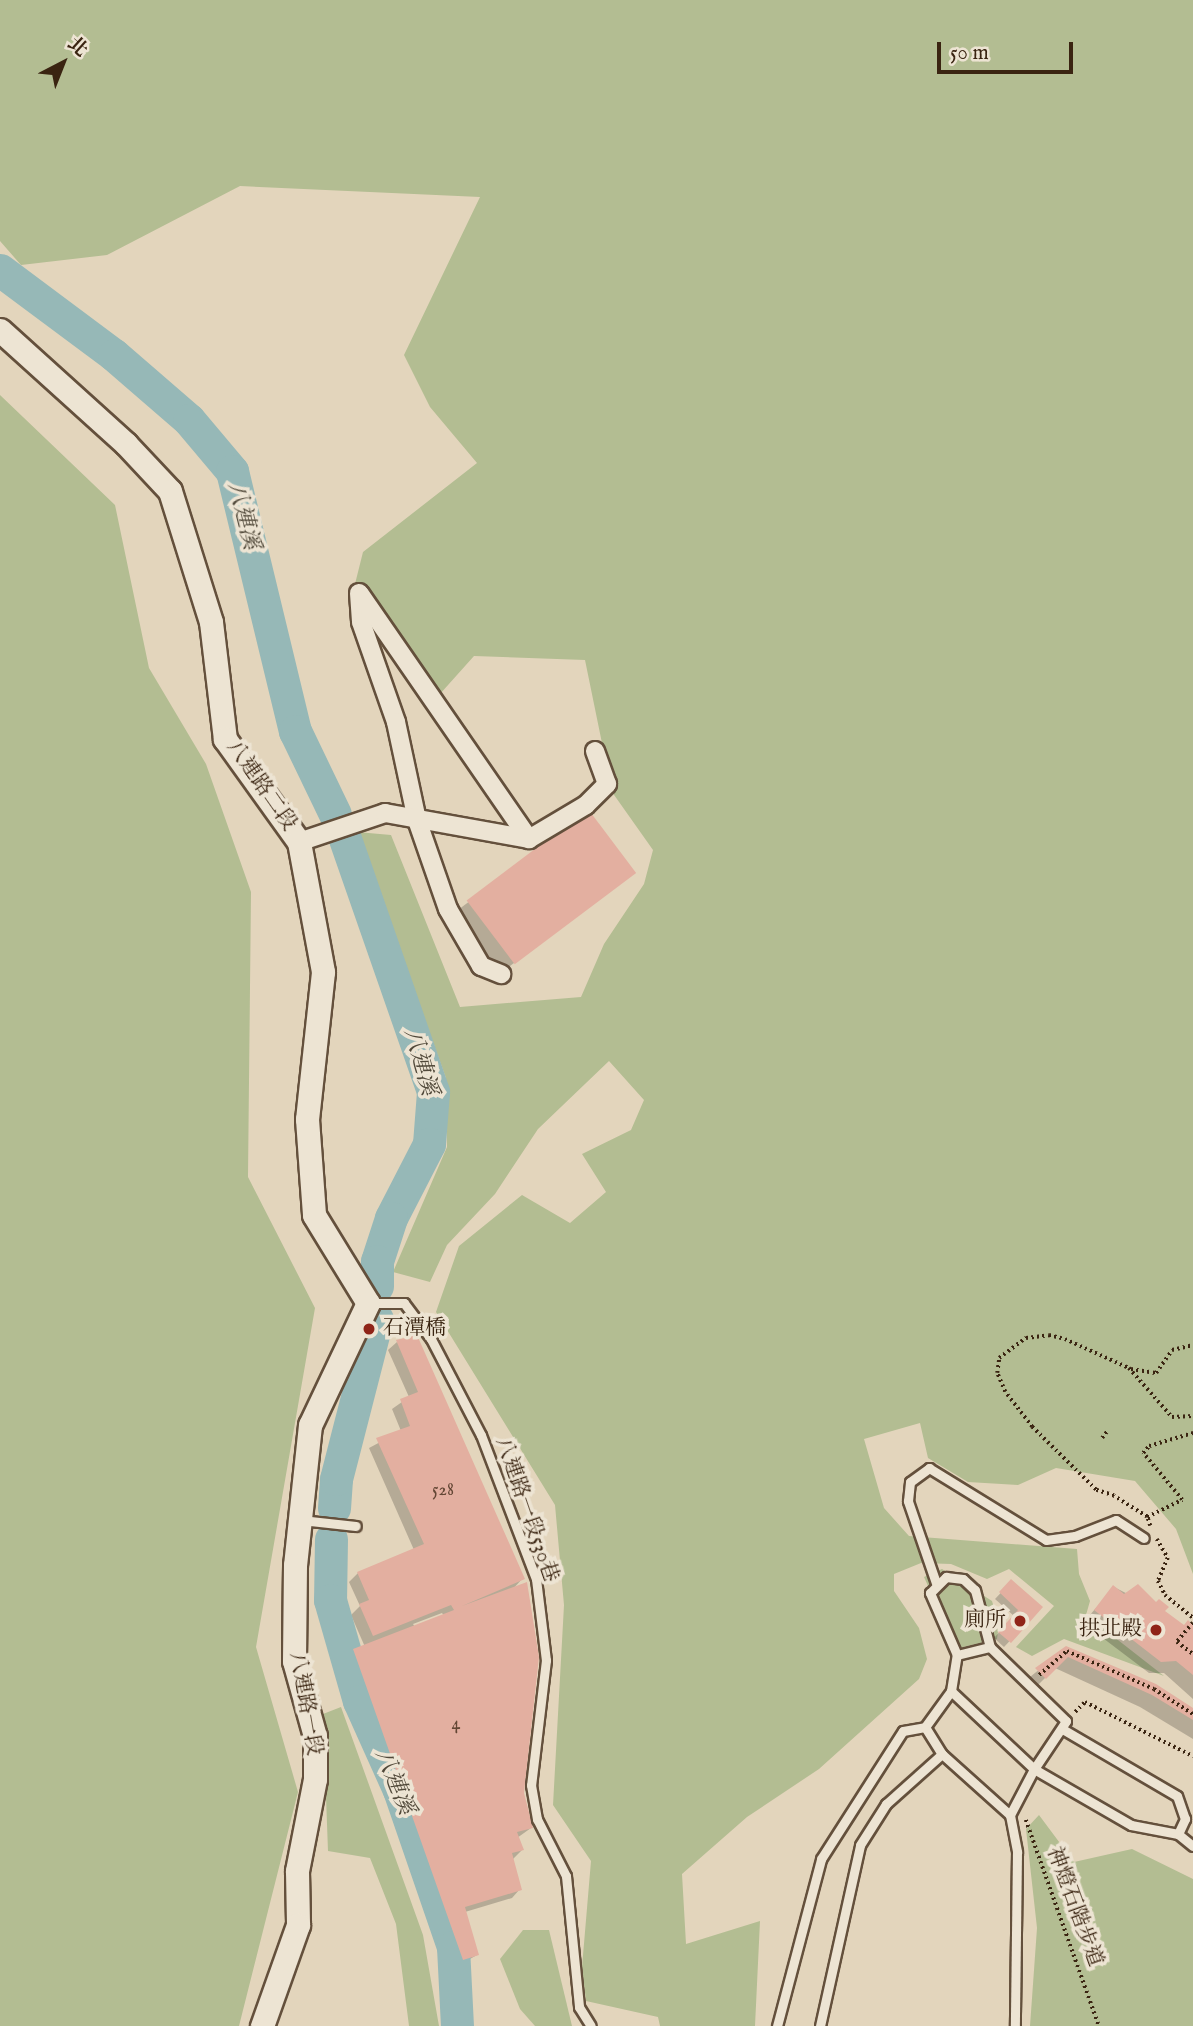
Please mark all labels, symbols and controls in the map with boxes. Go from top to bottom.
north arrow [28,28,98,98]
scale bar [941,28,1078,72]
text: 北 [62,32,92,63]
text: 50 m [950,40,989,67]
water label: 八連溪 [221,479,265,553]
street label: 八連路二段 [221,736,301,836]
water label: 八連溪 [397,1025,443,1099]
place label: 石潭橋 [383,1316,446,1342]
marker: 石潭橋 [361,1321,377,1337]
street label: 八連路一段530巷 [489,1434,563,1586]
house number: 528 [432,1480,454,1502]
place label: 廁所 [964,1608,1006,1634]
marker: 廁所 [1012,1613,1028,1629]
place label: 拱北殿 [1079,1617,1142,1643]
marker: 拱北殿 [1148,1622,1164,1638]
street label: 八連路一段 [283,1650,327,1758]
house number: 4 [452,1714,460,1736]
water label: 八連溪 [368,1745,420,1819]
street label: 神燈石階步道 [1041,1843,1107,1971]

